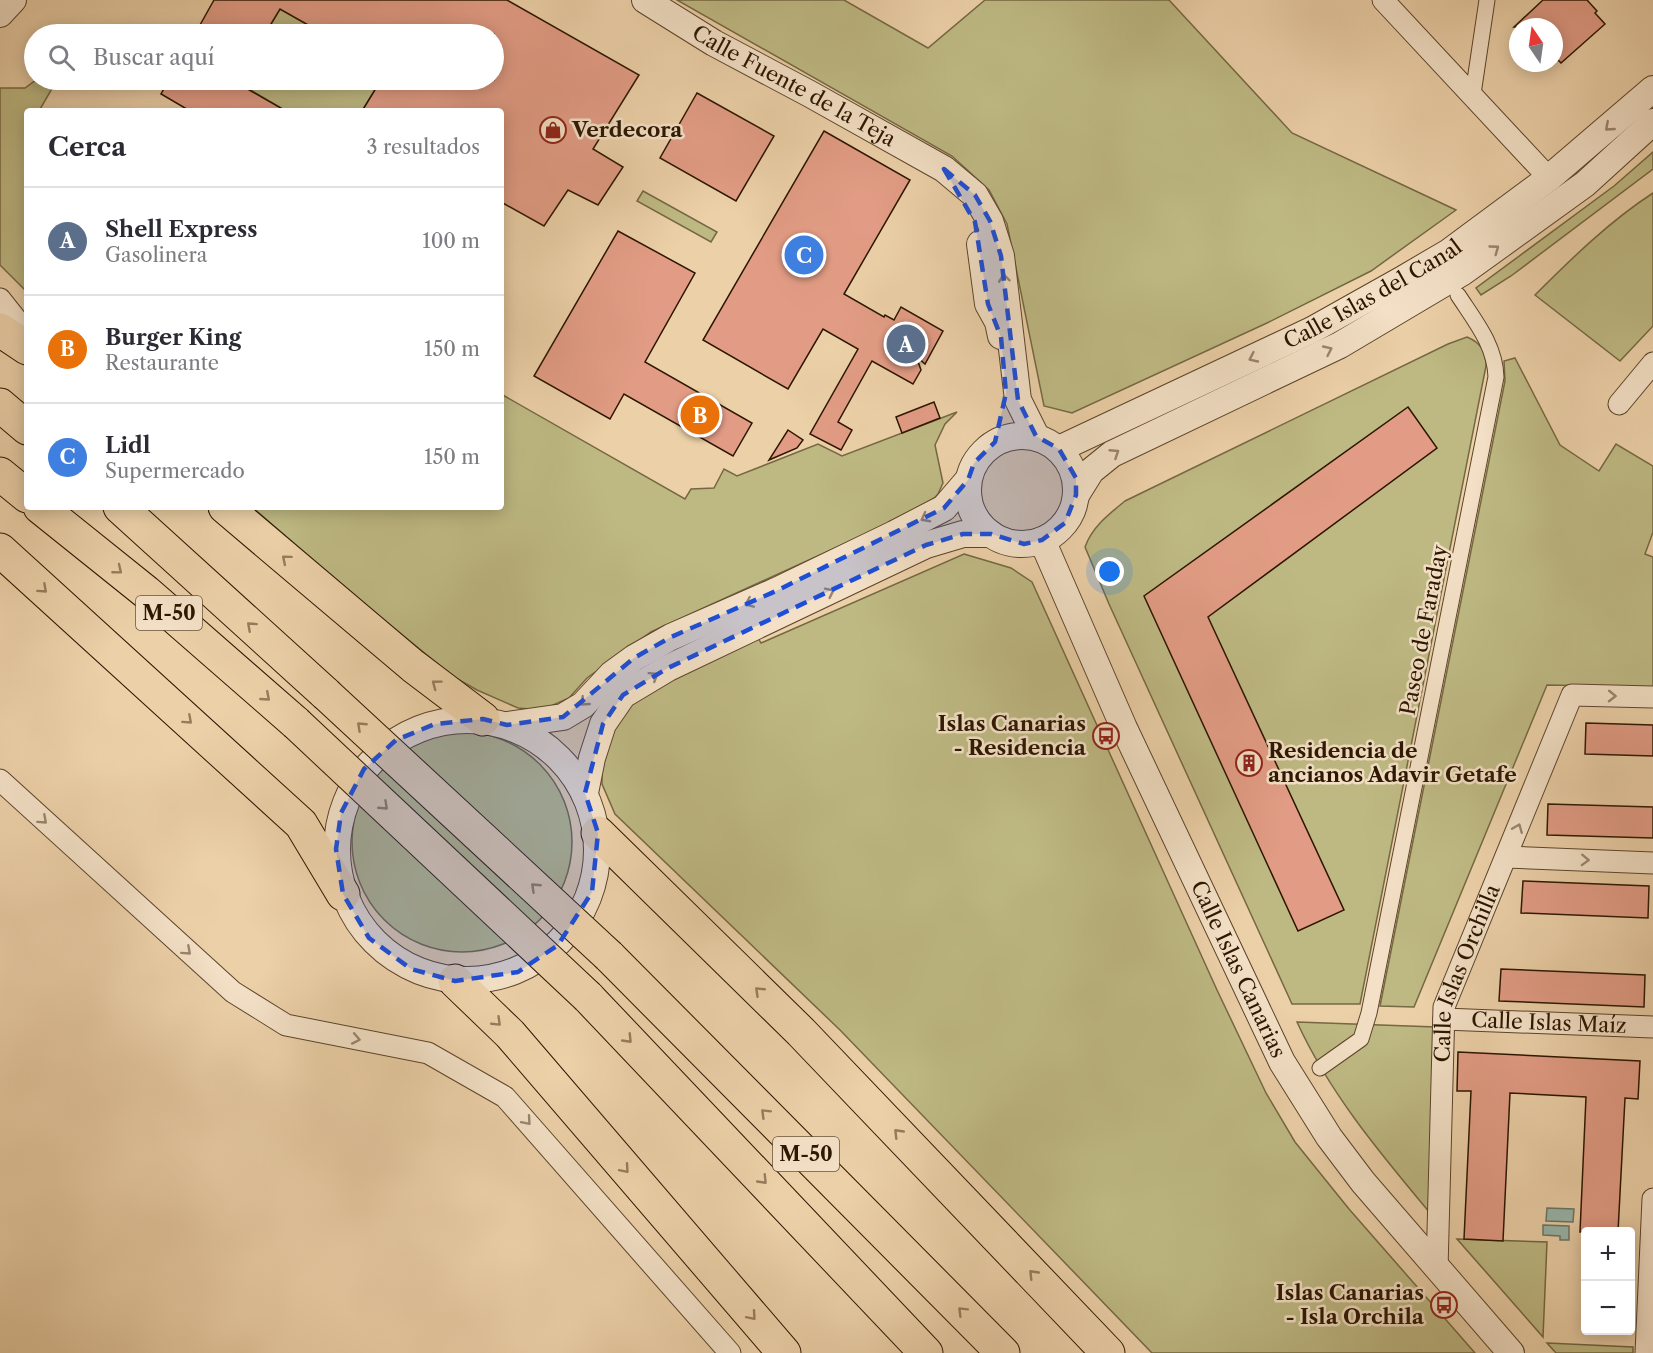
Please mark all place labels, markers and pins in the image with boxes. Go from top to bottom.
shop icon: Verdecora [538,115,568,145]
place label: Verdecora [571,117,683,142]
pin: C [784,232,824,278]
pin: A [886,322,926,366]
pin: B [680,392,720,438]
place label: Islas Canarias - Residencia [938,711,1087,760]
bus stop icon: Islas Canarias - Residencia [1091,721,1121,751]
place label: Residencia de ancianos Adavir Getafe [1268,738,1517,787]
building icon: Residencia de ancianos Adavir Getafe [1234,748,1264,778]
place label: Islas Canarias - Isla Orchila [1276,1280,1425,1329]
bus stop icon: Islas Canarias - Isla Orchila [1429,1290,1459,1320]

